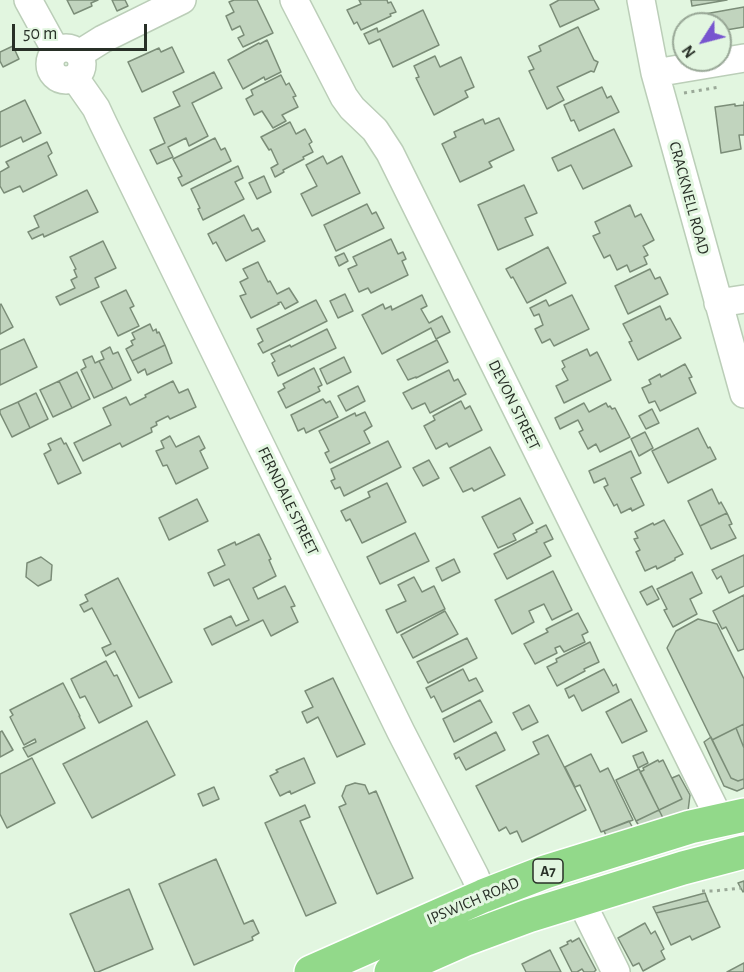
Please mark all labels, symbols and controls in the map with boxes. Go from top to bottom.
scale bar [15,12,150,50]
north arrow [672,12,732,72]
text: 50 m [23,25,57,43]
text: N [679,42,699,61]
street label: CRACKNELL ROAD [665,139,713,257]
street label: DEVON STREET [484,357,544,453]
street label: FERNDALE STREET [253,444,323,558]
road number: A7 [533,859,563,883]
street label: IPSWICH ROAD [424,873,522,929]

